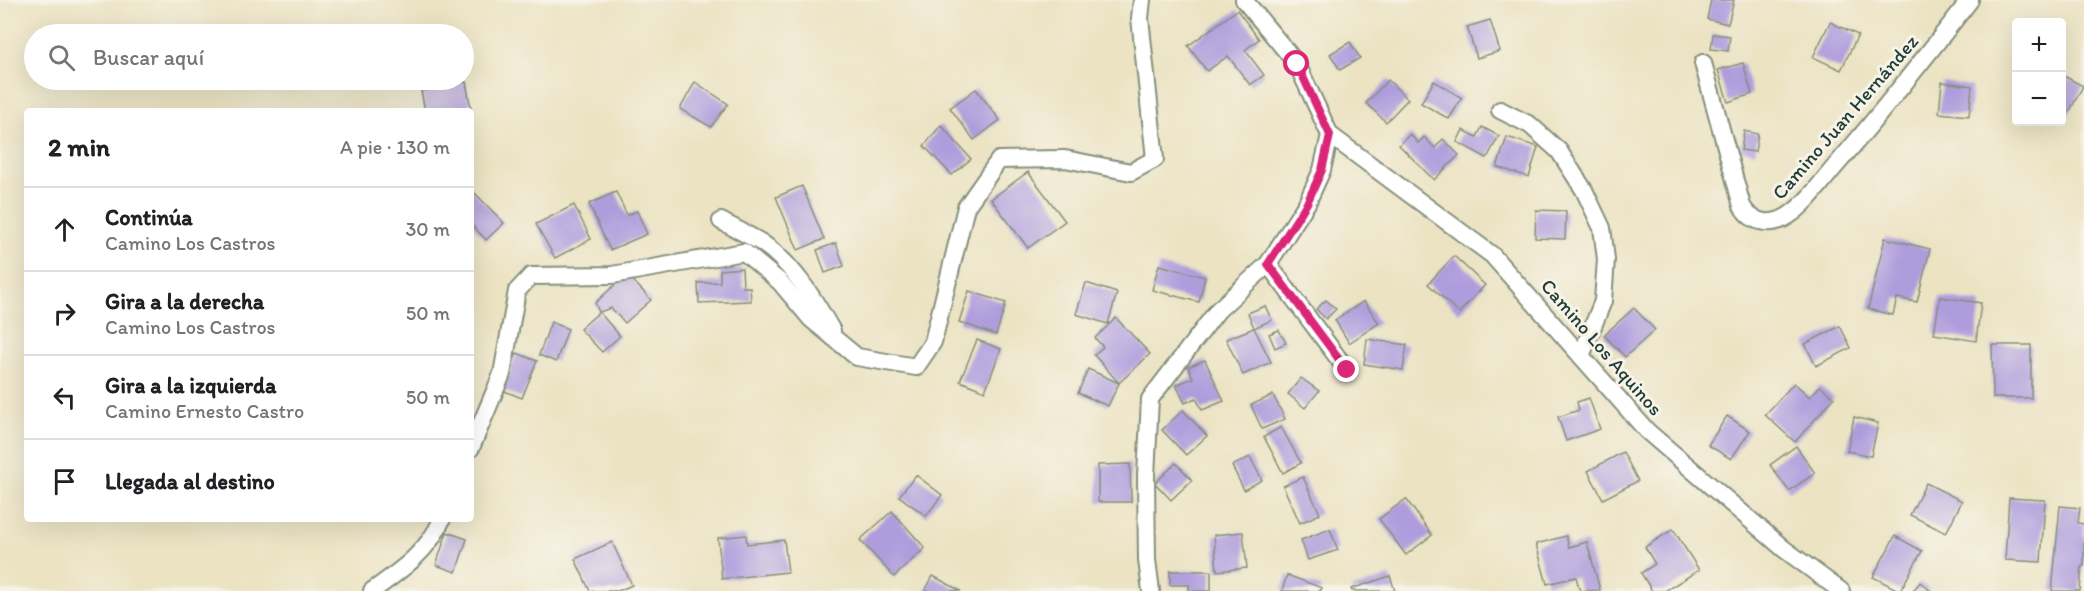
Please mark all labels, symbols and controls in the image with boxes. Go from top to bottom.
map controls [2012,18,2066,126]
button: + [2012,18,2066,72]
search box [24,24,474,90]
street label: Camino Juan Hernández [1767,30,1923,204]
icon: search [45,41,78,74]
text: Buscar aquí [93,44,204,71]
route start [1283,50,1309,76]
button: − [2012,72,2066,126]
text: 2 min [48,131,110,163]
text: A pie · 130 m [340,135,450,159]
text: Continúa [105,204,193,231]
icon: ahead [48,213,81,246]
text: 30 m [405,217,450,241]
text: Camino Los Castros [105,231,275,255]
street label: Camino Los Aquinos [1536,274,1668,420]
text: Gira a la derecha [105,288,264,315]
icon: right [48,297,81,330]
text: 50 m [406,301,450,325]
text: Camino Los Castros [105,315,275,339]
route end [1333,356,1359,382]
text: Gira a la izquierda [105,372,276,399]
icon: left [48,381,81,414]
text: 50 m [406,385,450,409]
text: Camino Ernesto Castro [105,399,304,423]
icon: arrive [48,465,81,498]
text: Llegada al destino [105,468,275,495]

